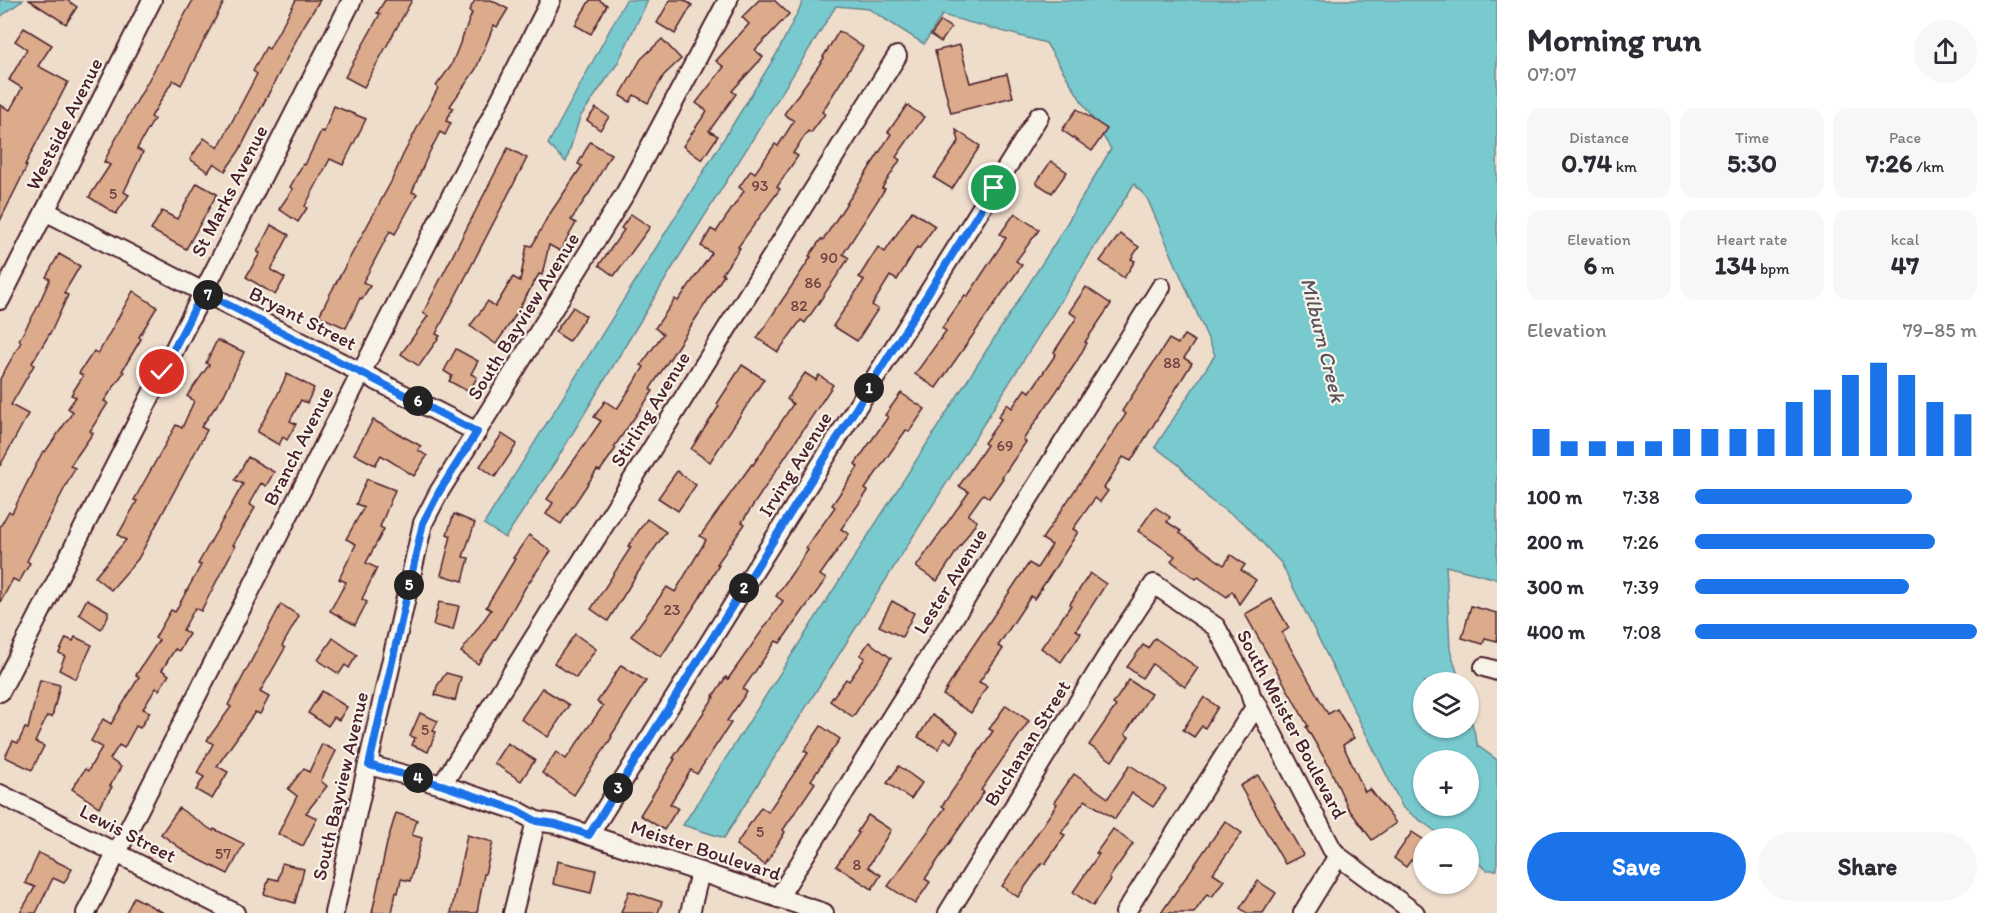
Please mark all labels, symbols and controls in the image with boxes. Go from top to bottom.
text: Morning run [1527,20,1702,59]
button: share [1914,20,1977,83]
street label: Westside Avenue [20,54,108,194]
text: 07:07 [1527,62,1576,86]
street label: St Marks Avenue [185,121,273,261]
text: Distance [1569,128,1629,147]
text: Time [1735,128,1769,147]
text: Pace [1889,128,1921,147]
text: 0.74 [1561,147,1612,179]
text: 5:30 [1727,147,1777,179]
text: 7:26 [1866,147,1913,179]
text: km [1612,157,1637,176]
text: /km [1913,157,1944,176]
pin [968,162,1019,213]
icon: arrive [977,171,1010,204]
house number: 93 [751,176,769,195]
house number: 5 [109,184,117,203]
street label: South Bayview Avenue [462,228,584,404]
text: Elevation [1567,230,1631,249]
text: Heart rate [1717,230,1787,249]
text: kcal [1891,230,1919,249]
house number: 90 [820,248,838,267]
text: 6 [1584,249,1597,281]
text: 134 [1714,249,1756,281]
text: 47 [1891,249,1919,281]
text: m [1597,259,1614,278]
text: bpm [1756,259,1790,278]
house number: 86 [804,273,822,292]
water label: Milburn Creek [1296,275,1351,406]
pin: 7 [193,280,223,310]
street label: Bryant Street [245,281,361,355]
text: 7 [204,285,212,304]
house number: 82 [790,296,808,315]
text: Elevation [1527,318,1606,342]
text: 79–85 m [1903,318,1977,342]
pin [136,346,187,397]
street label: Stirling Avenue [605,347,695,471]
house number: 88 [1163,353,1181,372]
icon: check [145,355,178,388]
pin: 1 [854,373,884,403]
text: 1 [865,378,873,397]
street label: Branch Avenue [258,383,338,509]
pin: 6 [403,386,433,416]
text: 6 [414,391,422,410]
street label: Irving Avenue [753,407,837,521]
house number: 69 [997,436,1013,455]
text: 100 m [1527,485,1582,509]
text: 7:38 [1623,485,1660,509]
street label: Lester Avenue [908,523,992,639]
text: 200 m [1527,530,1583,554]
text: 7:26 [1623,530,1659,554]
pin: 5 [394,570,424,600]
pin: 2 [729,573,759,603]
text: 5 [405,575,413,594]
text: 300 m [1527,575,1584,599]
text: 7:39 [1623,575,1659,599]
text: 2 [740,578,748,597]
house number: 23 [663,600,681,619]
text: 400 m [1527,620,1585,644]
text: 7:08 [1623,620,1661,644]
street label: South Meister Boulevard [1232,625,1352,823]
map controls [1413,672,1479,894]
button: layers [1413,672,1479,738]
street label: Buchanan Street [979,676,1075,810]
street label: South Bayview Avenue [307,689,373,883]
house number: 5 [421,720,429,739]
button: + [1413,750,1479,816]
pin: 4 [403,763,433,793]
text: 4 [413,768,423,787]
pin: 3 [603,773,633,803]
text: 3 [614,778,622,797]
street label: Lewis Street [76,798,181,868]
street label: Meister Boulevard [628,814,784,886]
house number: 5 [756,822,764,841]
button: − [1413,828,1479,894]
button: Save [1527,832,1746,901]
button: Share [1758,832,1977,901]
house number: 57 [215,844,231,863]
house number: 8 [853,855,862,874]

